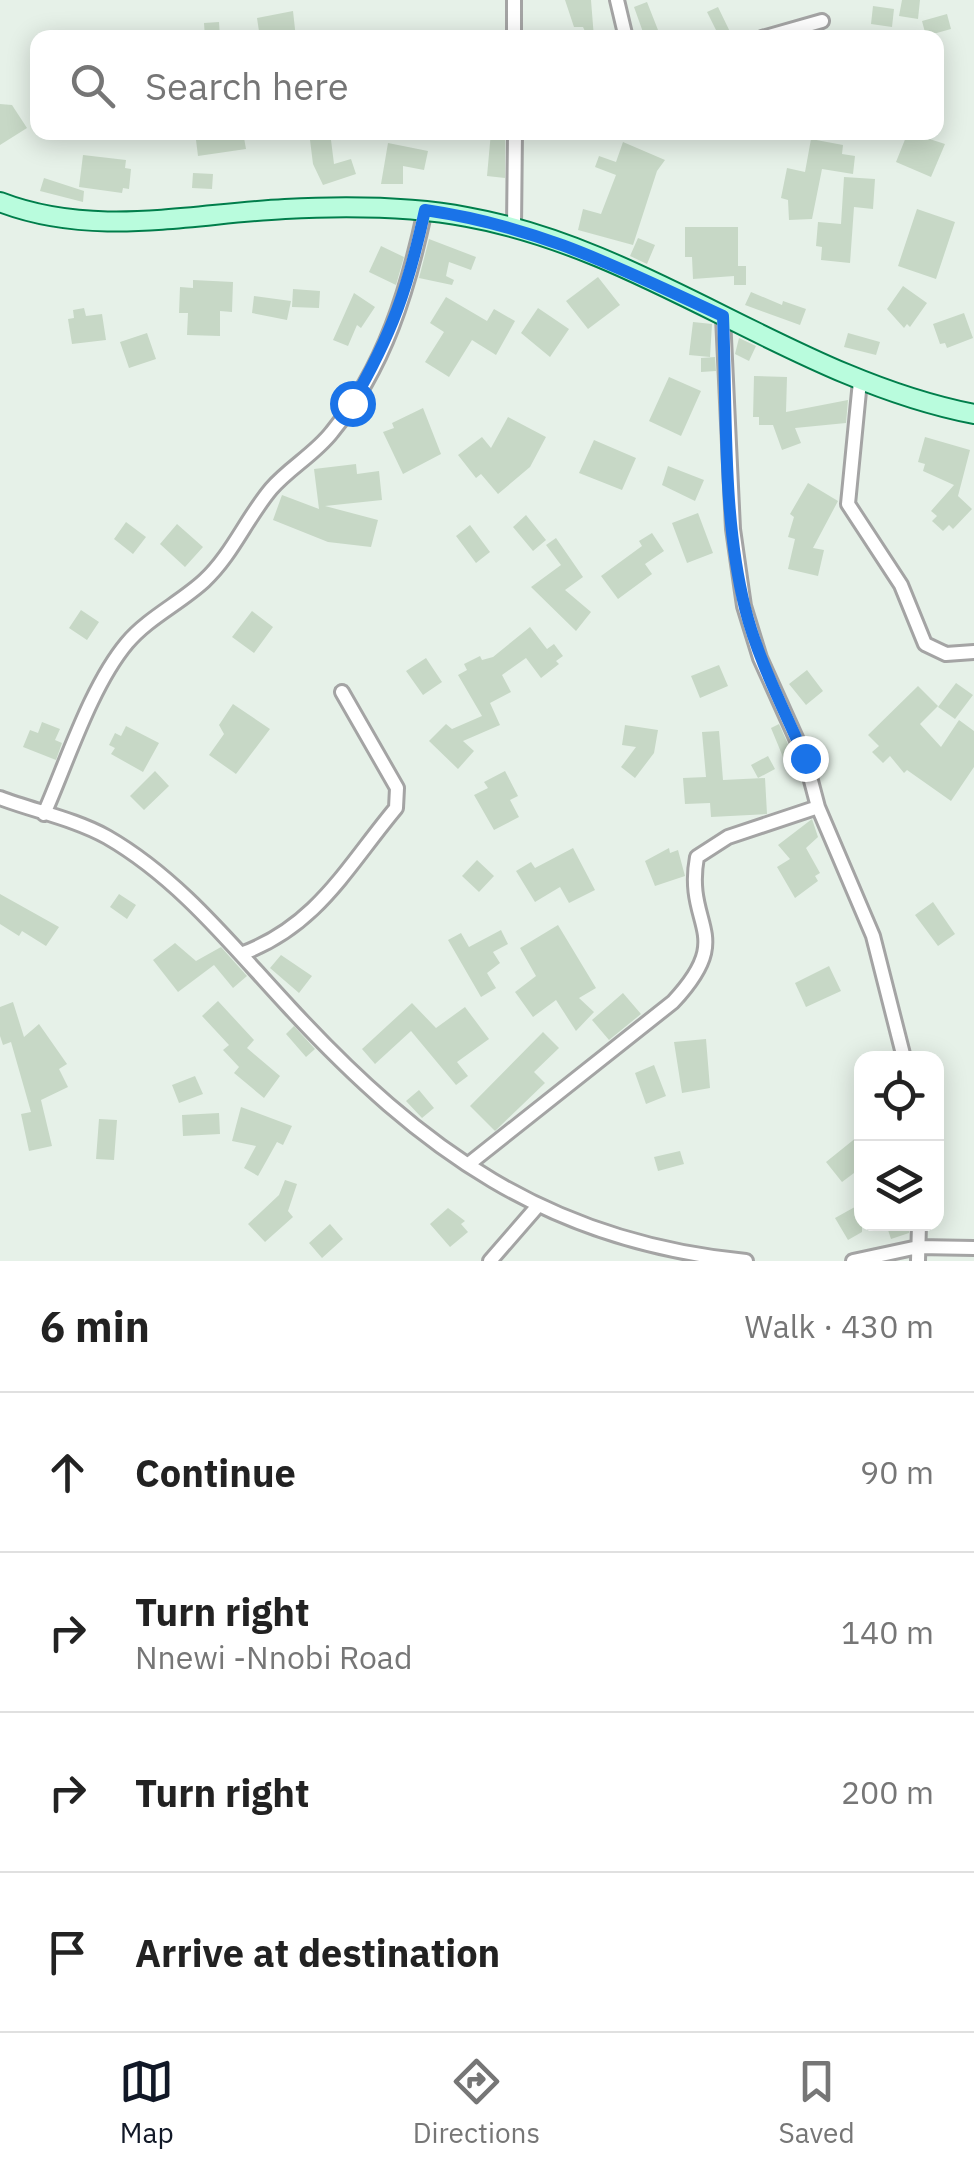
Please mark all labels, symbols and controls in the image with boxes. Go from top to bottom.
search box [30,30,944,140]
icon: search [65,58,120,113]
text: Search here [145,61,349,110]
route start [330,381,376,427]
route end [783,736,829,782]
map controls [854,1051,944,1231]
button: locate [854,1051,944,1141]
button: layers [854,1141,944,1231]
text: 6 min [40,1299,150,1354]
text: Walk · 430 m [745,1305,934,1347]
icon: ahead [40,1445,95,1500]
text: Continue [135,1448,296,1497]
text: 90 m [860,1451,934,1493]
text: Turn right [135,1587,310,1636]
icon: right [40,1605,95,1660]
text: 140 m [841,1611,934,1653]
text: Nnewi -Nnobi Road [135,1636,413,1678]
icon: right [40,1765,95,1820]
text: Turn right [135,1768,310,1817]
text: 200 m [841,1771,934,1813]
icon: arrive [40,1925,95,1980]
text: Arrive at destination [135,1928,500,1977]
tab: Map [119,2054,174,2151]
tab: Directions [413,2054,540,2151]
tab: Saved [779,2054,855,2151]

